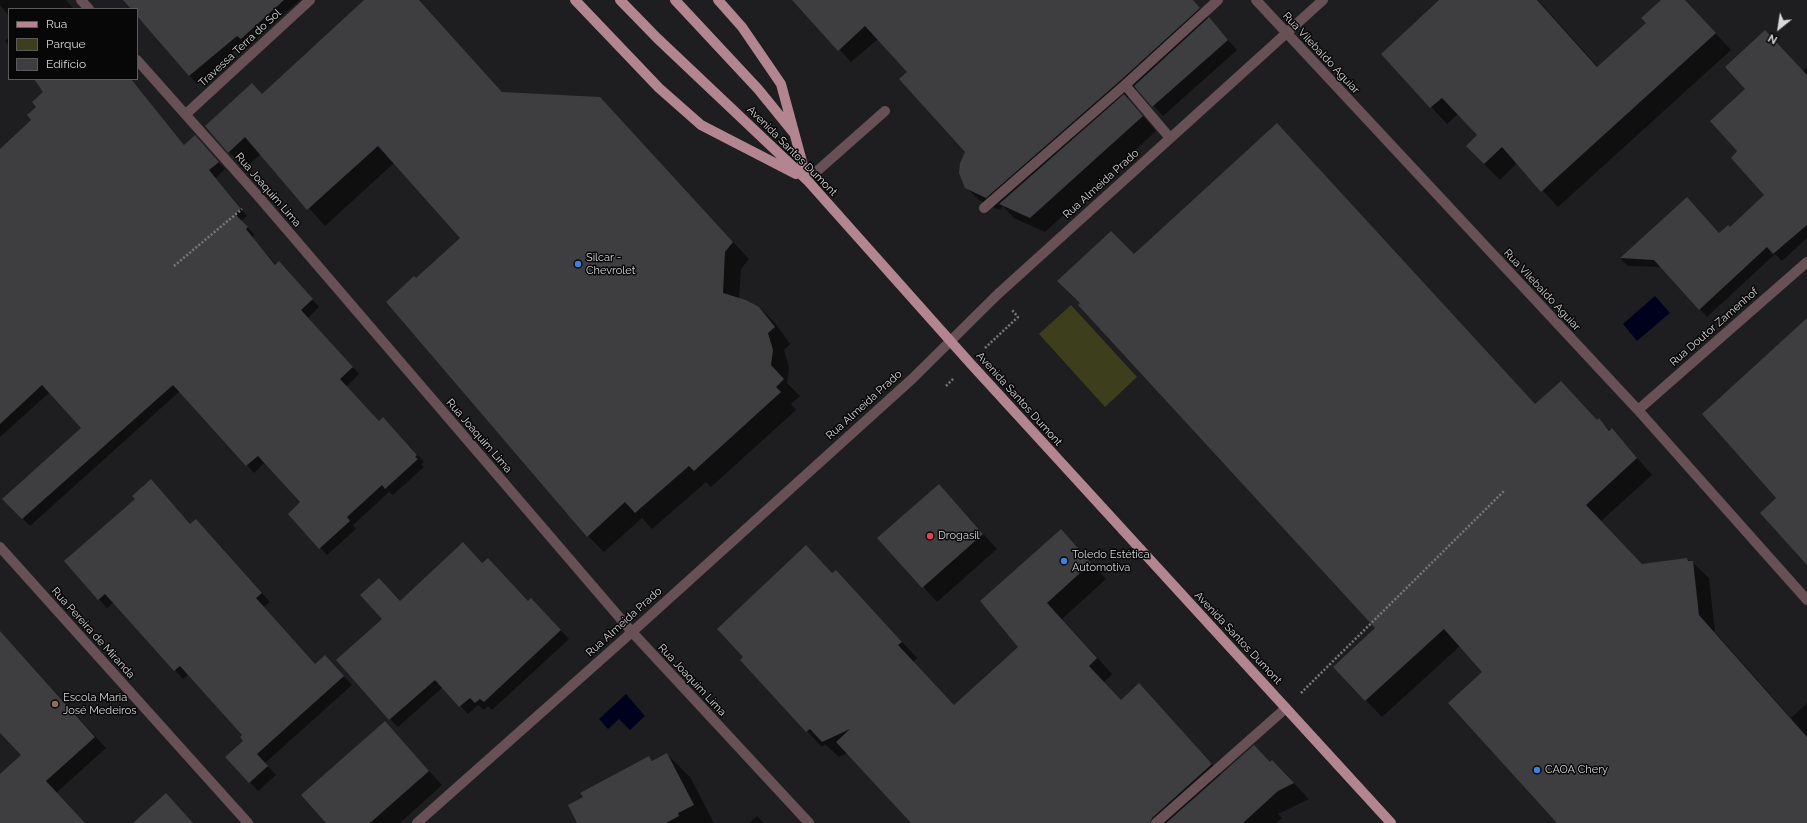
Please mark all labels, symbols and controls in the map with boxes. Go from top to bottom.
street label: Travessa Terra do Sol [196,6,284,90]
legend [8,8,138,80]
north arrow [1759,8,1799,48]
street label: Rua Vilebaldo Aguiar [1280,10,1362,96]
text: Rua [46,17,67,31]
text: N [1766,31,1780,47]
text: Parque [46,37,86,51]
text: Edifício [46,57,86,71]
street label: Avenida Santos Dumont [744,103,840,199]
street label: Rua Almeida Prado [1060,146,1142,222]
street label: Rua Joaquim Lima [232,150,304,230]
street label: Rua Vilebaldo Aguiar [1501,247,1583,333]
place label: Silcar - Chevrolet [586,251,635,277]
marker: Silcar - Chevrolet [573,259,583,269]
street label: Rua Doutor Zamenhof [1667,285,1761,369]
street label: Avenida Santos Dumont [973,349,1065,449]
street label: Rua Almeida Prado [823,367,905,443]
street label: Rua Joaquim Lima [443,396,515,476]
place label: Drogasil [938,529,980,543]
marker: Drogasil [925,531,935,541]
place label: Toledo Estética Automotiva [1072,548,1150,574]
marker: Toledo Estética Automotiva [1059,556,1069,566]
street label: Rua Almeida Prado [583,584,665,660]
street label: Rua Pereira de Miranda [49,585,137,681]
street label: Avenida Santos Dumont [1192,589,1284,687]
street label: Rua Joaquim Lima [655,641,729,719]
place label: Escola Maria José Medeiros [63,691,137,717]
marker: Escola Maria José Medeiros [50,699,60,709]
place label: CAOA Chery [1545,763,1608,777]
marker: CAOA Chery [1532,765,1542,775]

